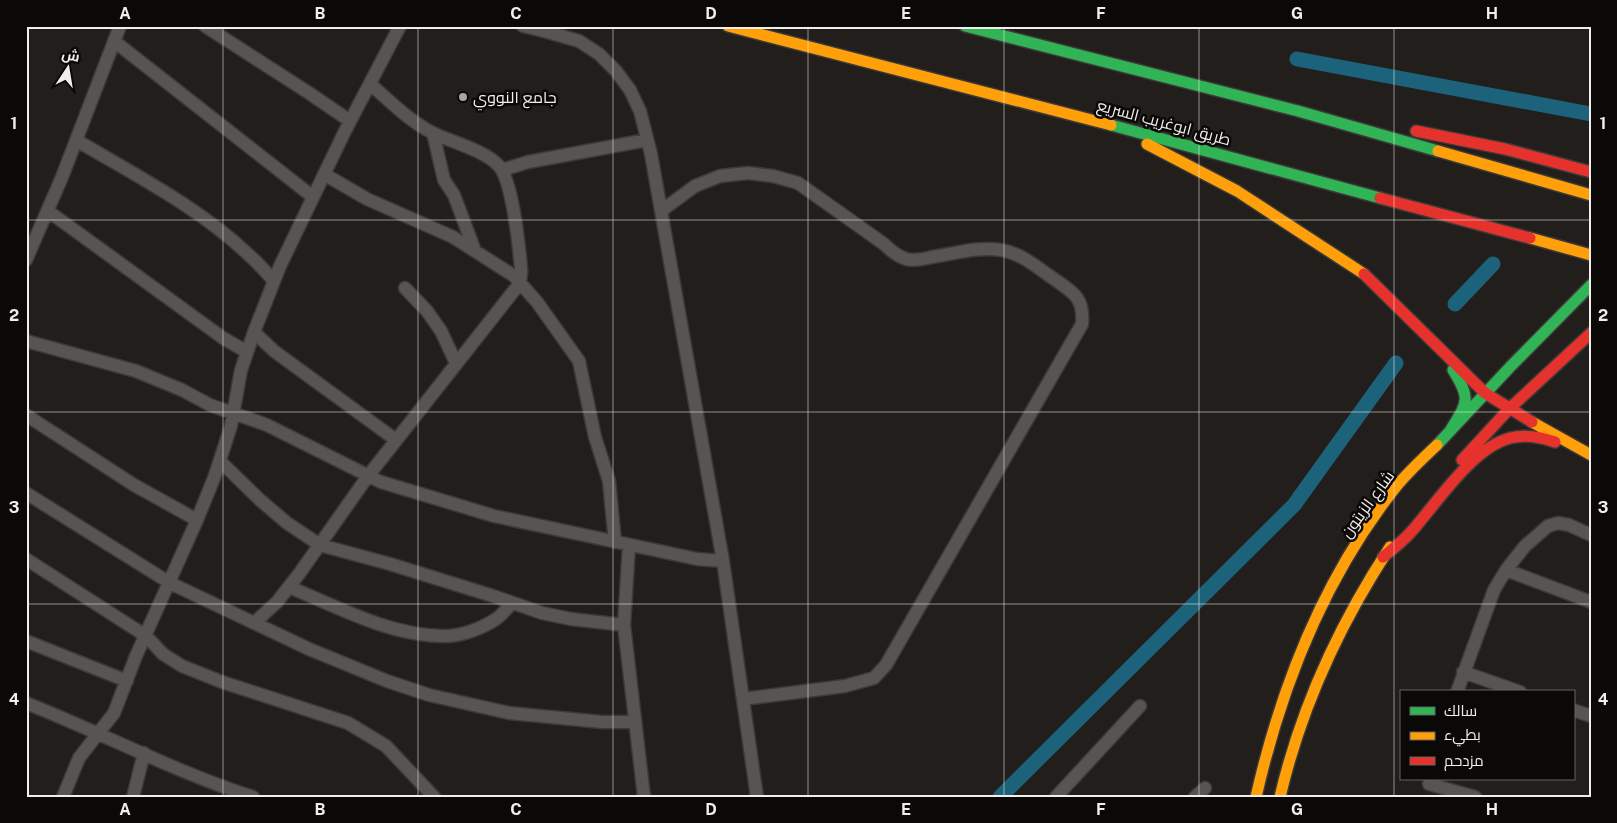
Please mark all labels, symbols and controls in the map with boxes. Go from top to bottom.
text: A [119,4,131,23]
text: B [315,4,326,23]
text: C [510,4,522,23]
text: D [705,4,717,23]
text: E [901,4,911,23]
text: F [1096,4,1106,23]
text: G [1291,4,1303,23]
text: H [1486,4,1498,23]
north arrow [42,42,92,92]
text: ش [60,46,81,66]
place label: جامع النووي [473,88,557,111]
marker: جامع النووي [457,91,469,103]
street label: طريق ابوغريب السريع [1094,95,1233,151]
text: 1 [11,114,17,133]
text: 1 [1600,114,1606,133]
text: 2 [9,306,19,325]
text: 2 [1598,306,1608,325]
street label: شارع الزيتون [1337,467,1400,543]
text: 3 [9,498,19,517]
text: 3 [1598,498,1608,517]
text: 4 [9,690,20,709]
legend [1400,690,1574,780]
text: 4 [1598,690,1609,709]
text: سالك [1444,702,1477,719]
text: بطيء [1444,726,1481,747]
text: مزدحم [1444,752,1484,771]
text: A [119,800,131,819]
text: B [315,800,326,819]
text: C [510,800,522,819]
text: D [705,800,717,819]
text: E [901,800,911,819]
text: F [1096,800,1106,819]
text: G [1291,800,1303,819]
text: H [1486,800,1498,819]

